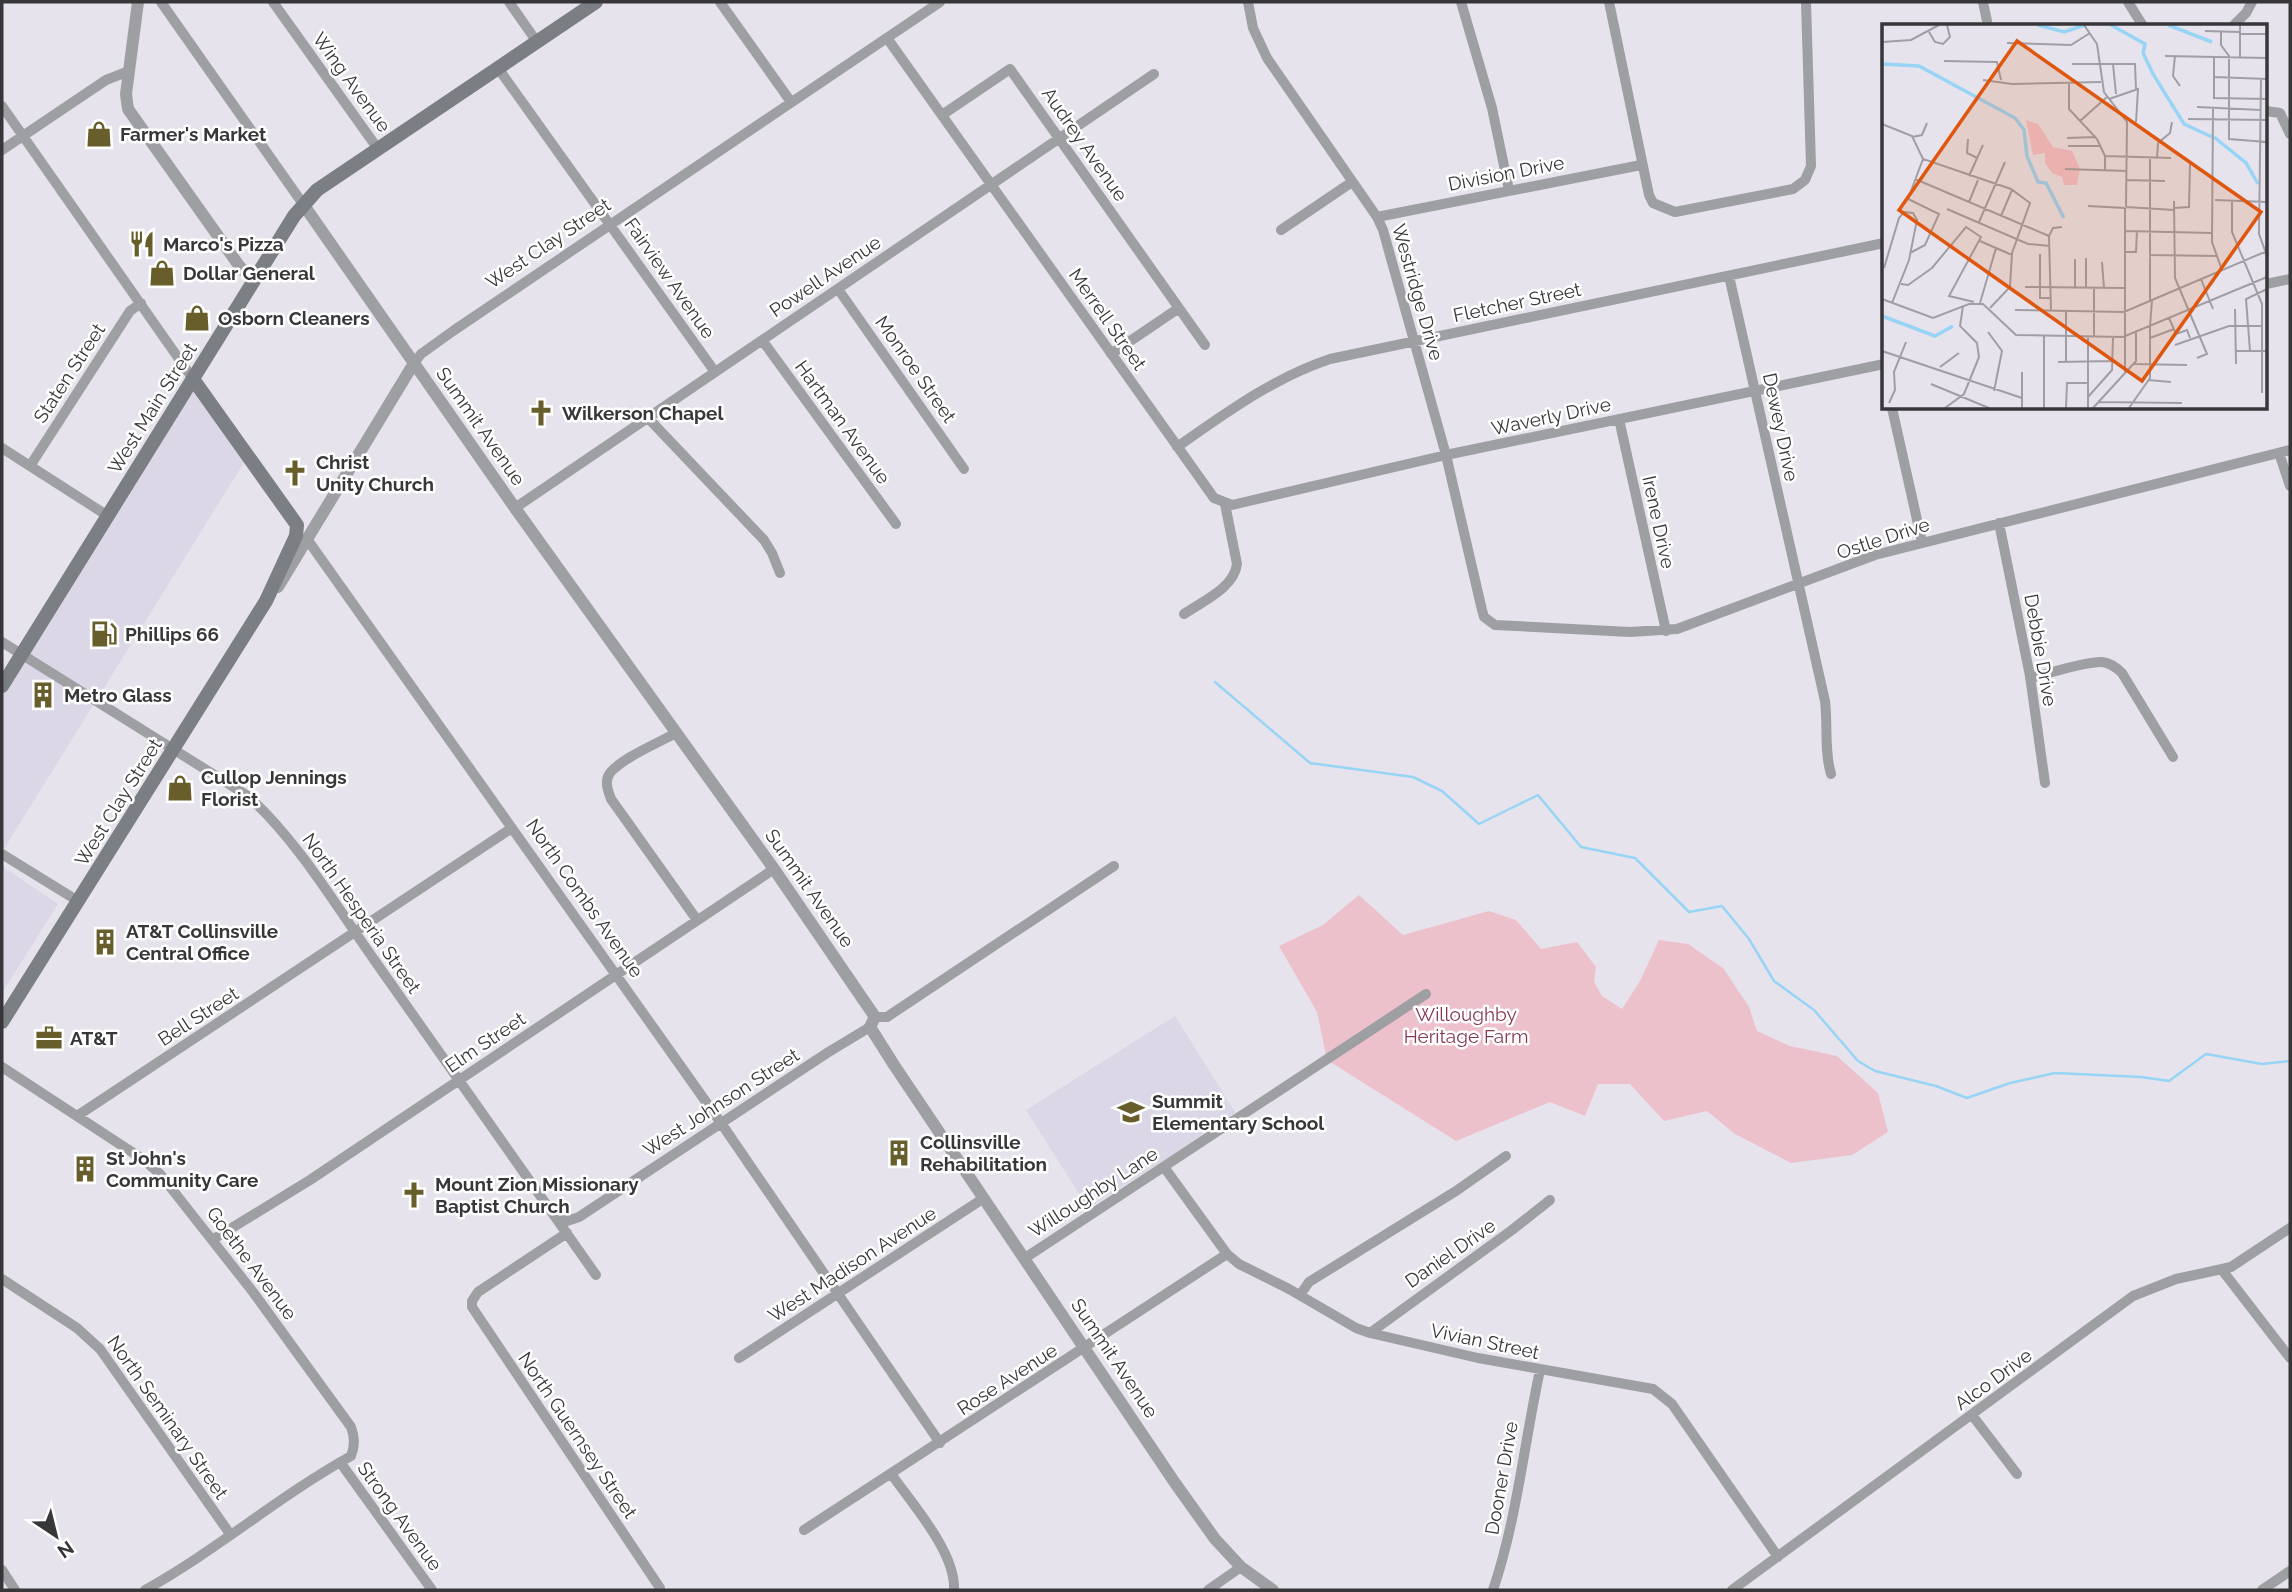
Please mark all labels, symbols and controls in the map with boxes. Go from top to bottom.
inset map [1882,24,2268,410]
street label: Wing Avenue [308,28,396,136]
street label: Audrey Avenue [1038,83,1132,205]
shop icon: Farmer's Market [84,119,114,149]
place label: Farmer's Market [120,123,267,145]
street label: Division Drive [1446,151,1566,195]
street label: West Clay Street [481,193,615,293]
street label: Fairview Avenue [620,213,720,343]
street label: Westridge Drive [1388,221,1448,363]
restaurant icon: Marco's Pizza [127,229,157,259]
street label: Powell Avenue [765,231,885,321]
place label: Marco's Pizza [163,233,284,255]
shop icon: Dollar General [147,258,177,288]
place label: Dollar General [183,262,316,284]
street label: Merrell Street [1065,264,1152,375]
street label: Fletcher Street [1451,278,1584,326]
shop icon: Osborn Cleaners [182,303,212,333]
place label: Osborn Cleaners [218,307,370,329]
street label: Monroe Street [871,311,961,427]
street label: Staten Street [29,319,110,427]
street label: West Main Street [103,338,201,477]
street label: Hartman Avenue [791,356,895,488]
street label: Summit Avenue [432,363,530,489]
street label: Dewey Drive [1759,371,1803,483]
street label: Waverly Drive [1489,393,1613,439]
church icon: Wilkerson Chapel [526,398,556,428]
place label: Wilkerson Chapel [562,402,724,424]
place label: Christ Unity Church [316,451,434,495]
church icon: Christ Unity Church [280,458,310,488]
street label: Irene Drive [1638,473,1680,571]
street label: Ostle Drive [1834,513,1932,563]
street label: Debbie Drive [2020,592,2062,708]
fuel station icon: Phillips 66 [89,619,119,649]
place label: Phillips 66 [125,623,219,645]
building icon: Metro Glass [28,680,58,710]
place label: Metro Glass [64,684,172,706]
street label: West Clay Street [70,734,166,870]
place label: Cullop Jennings Florist [201,766,347,810]
shop icon: Cullop Jennings Florist [165,773,195,803]
street label: North Combs Avenue [522,815,648,981]
street label: Summit Avenue [761,825,859,951]
street label: North Hesperia Street [298,829,426,998]
place label: AT&T Collinsville Central Office [126,920,278,964]
building icon: AT&T Collinsville Central Office [90,927,120,957]
street label: Bell Street [154,982,243,1050]
park label: Willoughby Heritage Farm [1404,1003,1528,1047]
street label: Elm Street [441,1007,530,1077]
office icon: AT&T [34,1023,64,1053]
place label: AT&T [70,1027,118,1049]
street label: West Johnson Street [639,1043,803,1161]
place label: Summit Elementary School [1152,1090,1325,1134]
school or university icon: Summit Elementary School [1116,1097,1146,1127]
place label: Collinsville Rehabilitation [920,1131,1047,1175]
building icon: Collinsville Rehabilitation [884,1138,914,1168]
street label: Willoughby Lane [1024,1142,1162,1242]
place label: St John's Community Care [106,1147,258,1191]
building icon: St John's Community Care [70,1154,100,1184]
place label: Mount Zion Missionary Baptist Church [435,1173,639,1217]
church icon: Mount Zion Missionary Baptist Church [399,1180,429,1210]
street label: Goethe Avenue [202,1202,302,1324]
street label: West Madison Avenue [764,1202,940,1326]
street label: Daniel Drive [1401,1214,1499,1292]
street label: Summit Avenue [1067,1294,1163,1422]
street label: Vivian Street [1429,1319,1542,1363]
street label: North Seminary Street [103,1331,233,1503]
street label: Rose Avenue [953,1339,1061,1419]
street label: Alco Drive [1950,1344,2036,1414]
street label: North Guernsey Street [514,1348,642,1523]
street label: Dooner Drive [1480,1420,1522,1536]
street label: Strong Avenue [353,1457,447,1575]
north arrow [21,1501,91,1571]
text: N [54,1537,78,1563]

